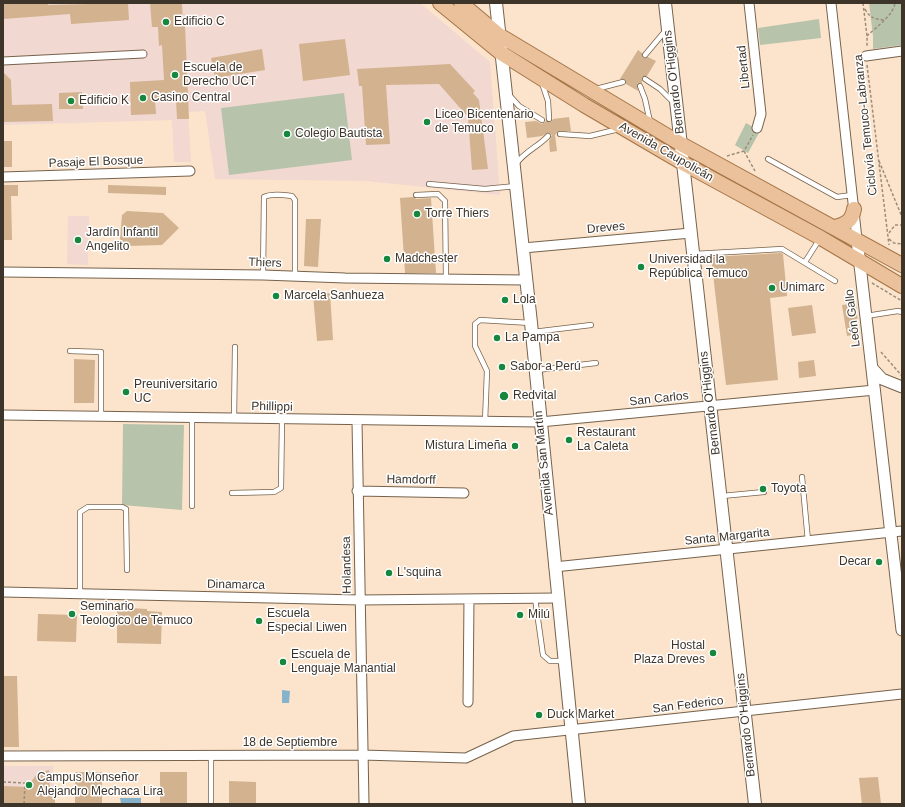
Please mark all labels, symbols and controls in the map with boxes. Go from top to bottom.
place label: Edificio C [174,15,225,29]
marker: Edificio C [161,17,171,27]
street label: Bernardo O'Higgins [660,29,688,135]
street label: Libertad [735,45,753,89]
street label: Ciclovía Temuco-Labranza [851,54,881,196]
place label: Escuela de Derecho UCT [183,61,256,89]
marker: Escuela de Derecho UCT [170,70,180,80]
place label: Casino Central [151,91,230,105]
marker: Casino Central [138,93,148,103]
place label: Edificio K [79,94,129,108]
marker: Edificio K [66,96,76,106]
place label: Liceo Bicentenario de Temuco [435,108,534,136]
marker: Liceo Bicentenario de Temuco [422,117,432,127]
street label: Avenida Caupolicán [616,119,716,185]
place label: Colegio Bautista [295,127,382,141]
marker: Colegio Bautista [282,129,292,139]
street label: Pasaje El Bosque [48,153,144,171]
place label: Torre Thiers [425,207,489,221]
marker: Torre Thiers [412,209,422,219]
street label: Dreves [586,219,626,237]
place label: Jardín Infantil Angelito [86,226,158,254]
marker: Jardín Infantil Angelito [73,235,83,245]
place label: Madchester [395,252,458,266]
place label: Universidad la República Temuco [649,253,748,281]
marker: Madchester [382,254,392,264]
street label: Thiers [248,255,282,271]
marker: Universidad la República Temuco [636,262,646,272]
place label: Unimarc [780,281,825,295]
marker: Unimarc [767,283,777,293]
street label: León Gallo [842,288,864,348]
place label: Marcela Sanhueza [284,289,384,303]
marker: Marcela Sanhueza [271,291,281,301]
place label: Lola [513,293,536,307]
marker: Lola [500,295,510,305]
place label: La Pampa [505,331,560,345]
marker: La Pampa [492,333,502,343]
street label: Bernardo O'Higgins [696,350,724,456]
place label: Sabor a Perú [510,360,581,374]
marker: Sabor a Perú [497,362,507,372]
place label: Preuniversitario UC [134,378,217,406]
marker: Preuniversitario UC [121,387,131,397]
place label: Redvital [513,389,556,403]
street label: San Carlos [629,389,689,409]
marker: Redvital [498,390,510,402]
street label: Phillippi [251,399,293,415]
street label: Avenida San Martín [531,410,557,516]
place label: Restaurant La Caleta [577,426,636,454]
marker: Restaurant La Caleta [564,435,574,445]
place label: Mistura Limeña [425,439,507,453]
marker: Mistura Limeña [510,441,520,451]
street label: Hamdorff [386,472,436,488]
place label: Toyota [771,482,806,496]
marker: Toyota [758,484,768,494]
street label: Santa Margarita [684,525,770,549]
street label: Holandesa [339,536,355,594]
place label: Decar [839,555,871,569]
marker: Decar [874,557,884,567]
place label: L'squina [397,566,441,580]
marker: L'squina [384,568,394,578]
street label: Dinamarca [207,577,265,593]
place label: Seminario Teologico de Temuco [80,600,193,628]
place label: Escuela Especial Liwen [267,607,347,635]
place label: Milú [528,608,550,622]
marker: Seminario Teologico de Temuco [67,609,77,619]
marker: Milú [515,610,525,620]
marker: Escuela Especial Liwen [254,616,264,626]
place label: Hostal Plaza Dreves [634,639,705,667]
place label: Escuela de Lenguaje Manantial [291,648,396,676]
marker: Hostal Plaza Dreves [708,648,718,658]
marker: Escuela de Lenguaje Manantial [278,657,288,667]
street label: Bernardo O'Higgins [733,672,759,778]
street label: San Federico [652,694,724,716]
place label: Duck Market [547,708,614,722]
marker: Duck Market [534,710,544,720]
street label: 18 de Septiembre [243,736,337,750]
place label: Campus Monseñor Alejandro Mechaca Lira [37,771,163,799]
marker: Campus Monseñor Alejandro Mechaca Lira [24,780,34,790]

